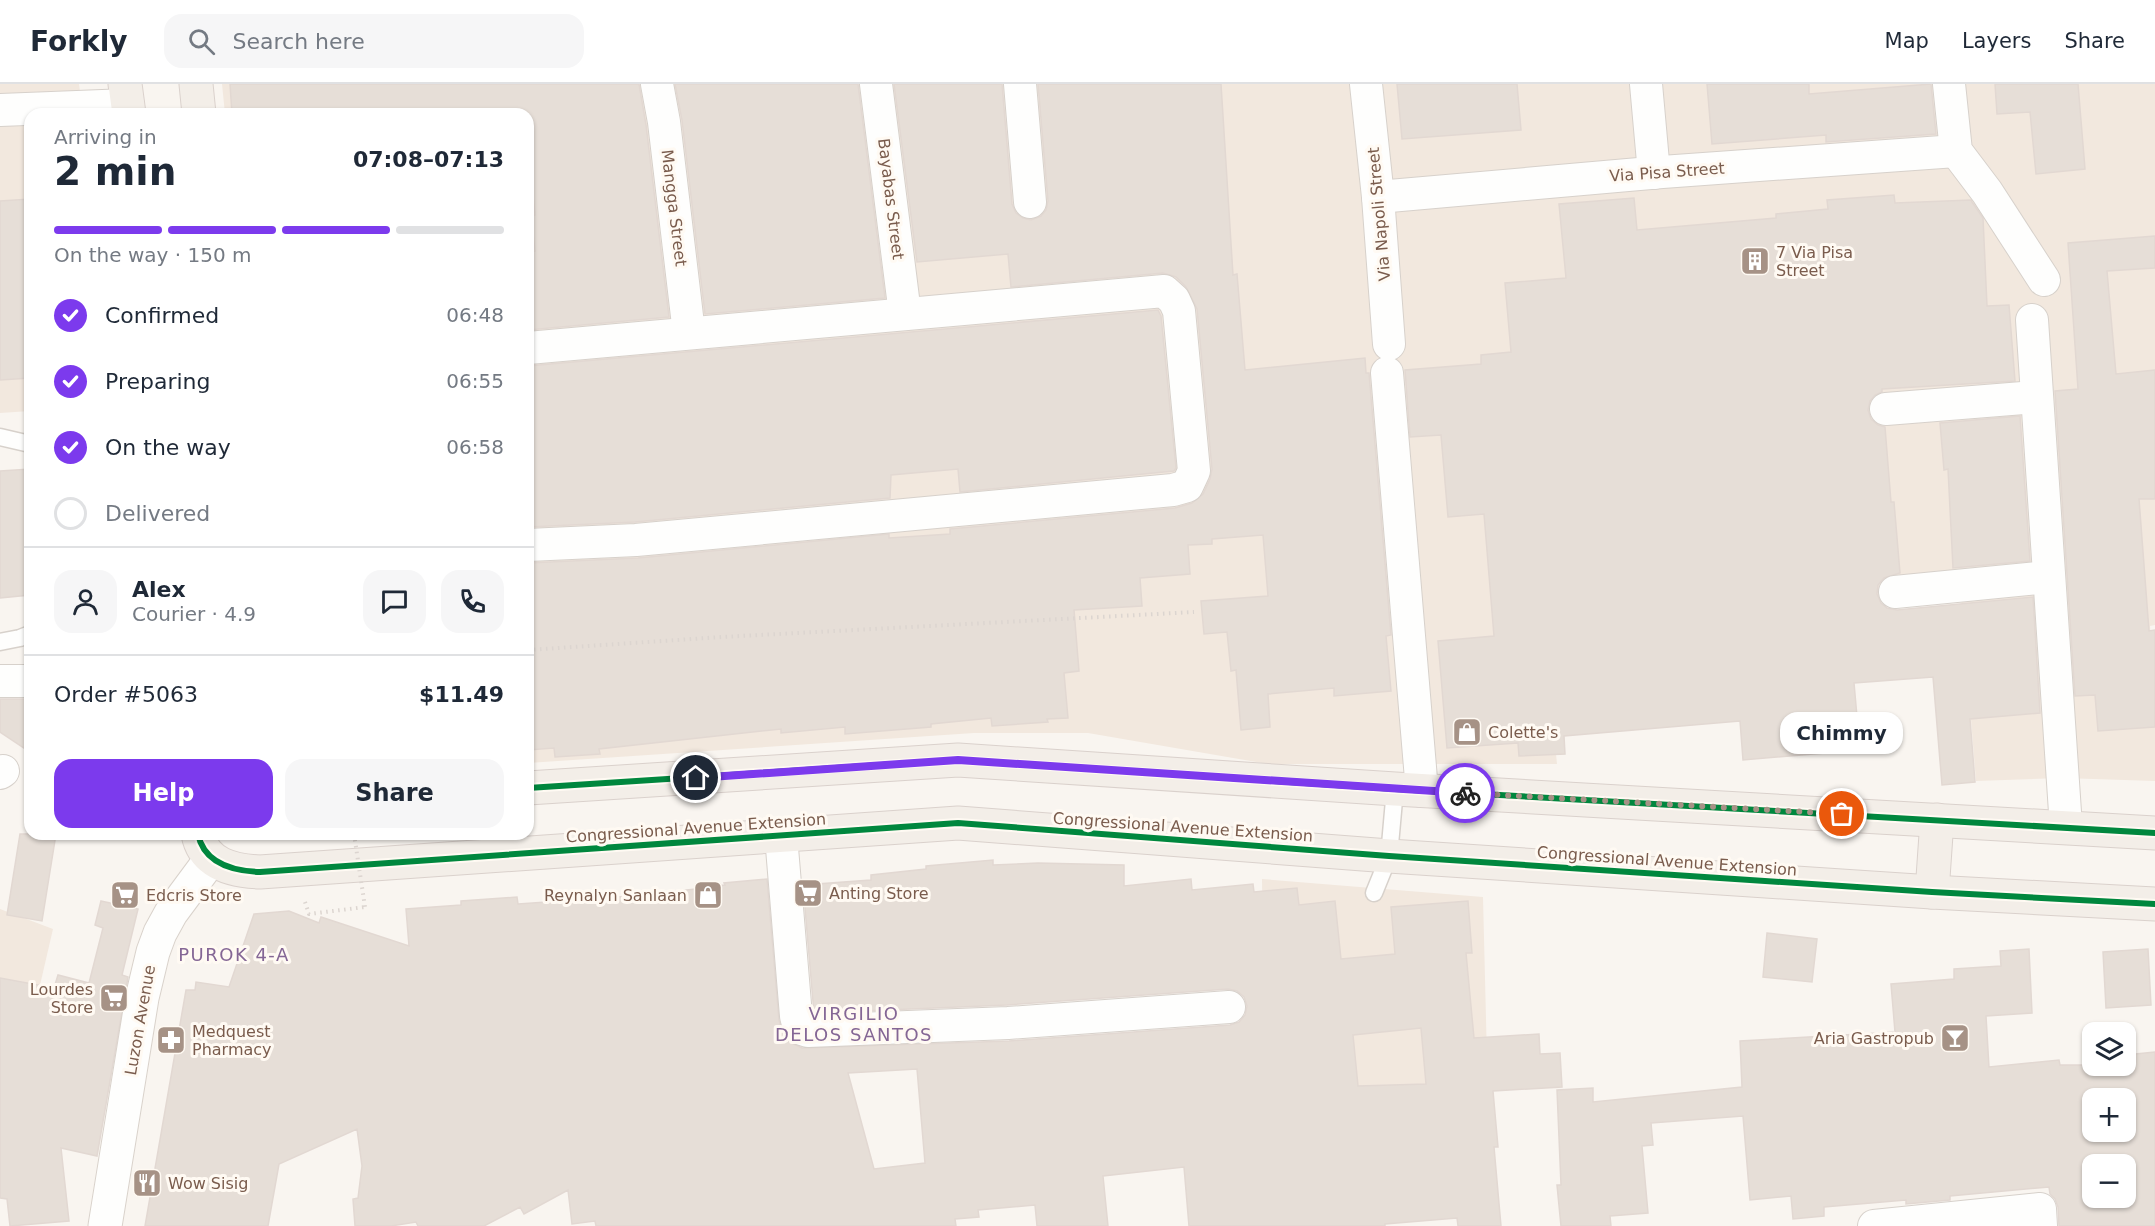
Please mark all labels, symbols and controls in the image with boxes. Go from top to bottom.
search box [164,14,584,68]
text: Forkly [30,25,128,58]
icon: search [185,25,218,58]
text: Search here [233,29,365,54]
text: Map [1885,29,1929,53]
text: Layers [1962,29,2031,53]
text: Share [2064,29,2125,53]
text: Arriving in [54,125,157,149]
street label: Bayabas Street [874,137,908,261]
street label: Via Napoli Street [1364,146,1394,282]
text: 07:08–07:13 [353,147,504,172]
street label: Mangga Street [657,148,691,268]
text: 2 min [54,149,176,194]
street label: Via Pisa Street [1609,158,1725,186]
text: On the way · 150 m [54,243,252,267]
place label: 7 Via Pisa Street [1776,243,1853,280]
building icon: 7 Via Pisa Street [1739,245,1771,277]
icon: check [54,299,87,332]
text: Confirmed [105,303,219,328]
text: 06:48 [446,303,504,327]
icon: check [54,365,87,398]
text: Preparing [105,369,211,394]
text: 06:55 [446,369,504,393]
icon: check [54,431,87,464]
text: On the way [105,435,231,460]
text: 06:58 [446,435,504,459]
text: Delivered [105,501,210,526]
button: person [54,570,117,633]
button: chat [363,570,426,633]
button: phone [441,570,504,633]
text: Alex [132,577,186,602]
text: Courier · 4.9 [132,602,256,626]
text: Order #5063 [54,682,198,707]
text: $11.49 [419,682,504,707]
callout: Chimmy [1780,712,1904,754]
shop icon: Colette's [1451,716,1483,748]
text: Chimmy [1796,721,1887,745]
place label: Colette's [1488,723,1558,742]
pin [670,752,721,803]
button: Help [54,759,273,828]
button: Share [285,759,504,828]
icon: home [679,761,712,794]
courier [1435,763,1495,823]
icon: bike [1449,777,1482,810]
pin [1816,788,1867,839]
icon: bag [1825,797,1858,830]
street label: Congressional Avenue Extension [1052,808,1314,846]
street label: Congressional Avenue Extension [565,809,827,847]
street label: Congressional Avenue Extension [1536,842,1798,880]
supermarket icon: Anting Store [792,877,824,909]
supermarket icon: Edcris Store [109,879,141,911]
shop icon: Reynalyn Sanlaan [692,879,724,911]
place label: Anting Store [829,884,928,903]
place label: Edcris Store [146,886,242,905]
place label: Reynalyn Sanlaan [544,886,687,905]
district label: PUROK 4-A [178,944,290,965]
street label: Luzon Avenue [121,963,159,1077]
place label: Lourdes Store [30,980,93,1017]
supermarket icon: Lourdes Store [98,982,130,1014]
district label: VIRGILIO DELOS SANTOS [775,1003,933,1045]
place label: Medquest Pharmacy [192,1022,272,1059]
bar icon: Aria Gastropub [1939,1022,1971,1054]
map controls [2082,1022,2136,1208]
button: layers [2082,1022,2136,1076]
pharmacy icon: Medquest Pharmacy [155,1024,187,1056]
place label: Aria Gastropub [1814,1029,1934,1048]
button: + [2082,1088,2136,1142]
button: − [2082,1154,2136,1208]
restaurant icon: Wow Sisig [131,1167,163,1199]
place label: Wow Sisig [168,1174,248,1193]

